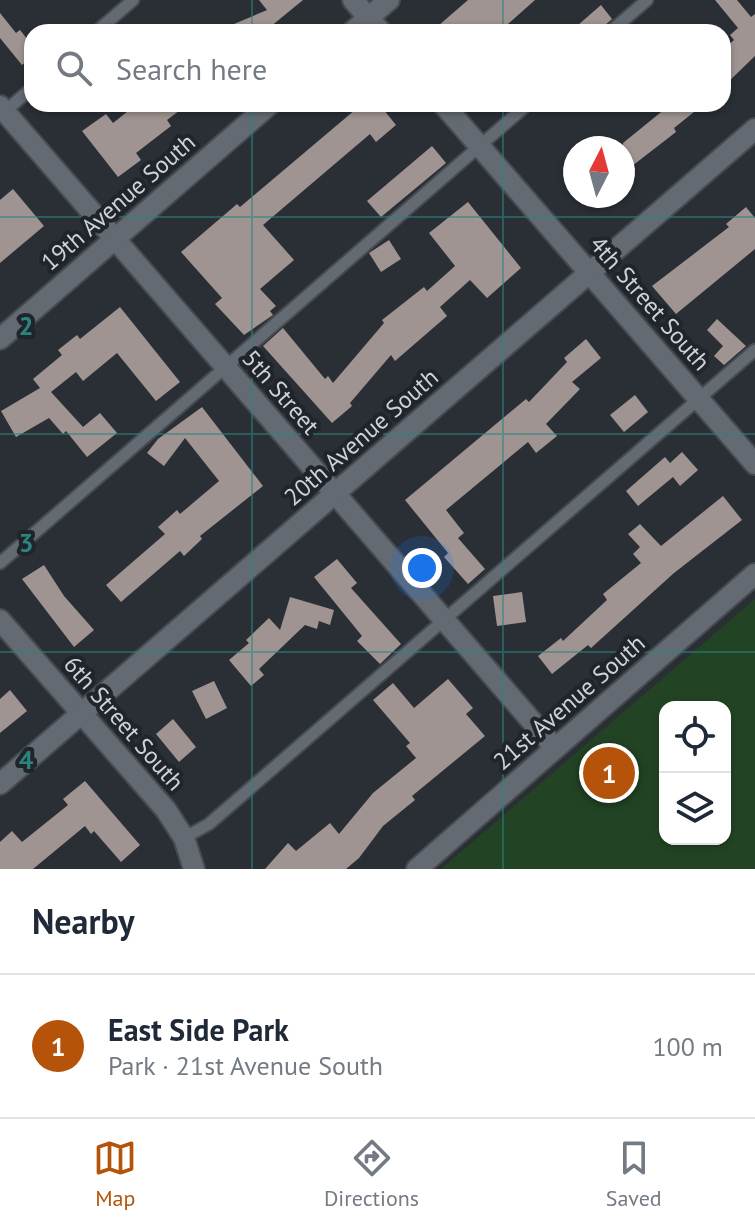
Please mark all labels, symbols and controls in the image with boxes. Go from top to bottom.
search box [24,24,731,112]
icon: search [52,46,96,90]
text: Search here [116,49,267,88]
street label: 19th Avenue South [35,127,201,277]
north arrow [563,136,635,208]
street label: 4th Street South [583,229,717,377]
text: 2 [19,309,33,342]
street label: 5th Street [236,343,326,441]
street label: 20th Avenue South [278,362,444,512]
text: 3 [19,526,33,559]
your location [402,548,442,588]
street label: 21st Avenue South [487,628,651,776]
street label: 6th Street South [57,649,191,797]
map controls [659,701,731,845]
button: locate [659,701,731,773]
text: 4 [19,743,34,776]
pin: 1 [583,743,635,803]
button: layers [659,773,731,845]
text: Nearby [32,899,134,943]
text: East Side Park [108,1010,289,1049]
text: 1 [51,1030,65,1063]
text: 100 m [652,1030,723,1063]
text: Park · 21st Avenue South [108,1049,383,1082]
tab: Map [93,1136,137,1212]
tab: Directions [324,1136,419,1212]
tab: Saved [606,1136,662,1212]

